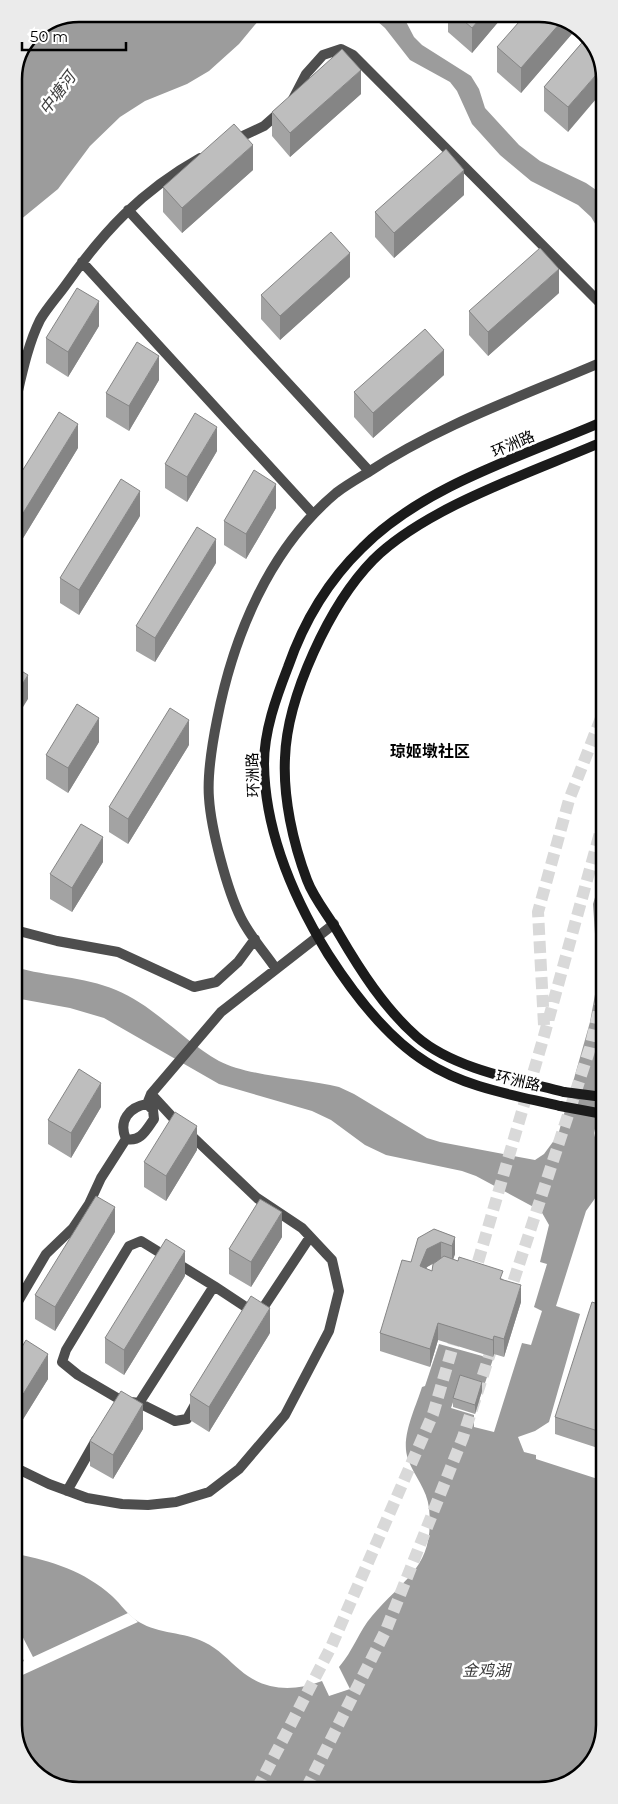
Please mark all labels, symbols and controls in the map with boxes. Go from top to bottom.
scale bar [22,20,126,52]
text: 50 m [30,27,68,46]
water label: 中塘河 [35,66,81,118]
street label: 环洲路 [488,426,537,461]
district label: 琼姬墩社区 [390,742,470,761]
street label: 环洲路 [242,752,263,798]
street label: 环洲路 [494,1066,542,1095]
water label: 金鸡湖 [462,1661,513,1680]

